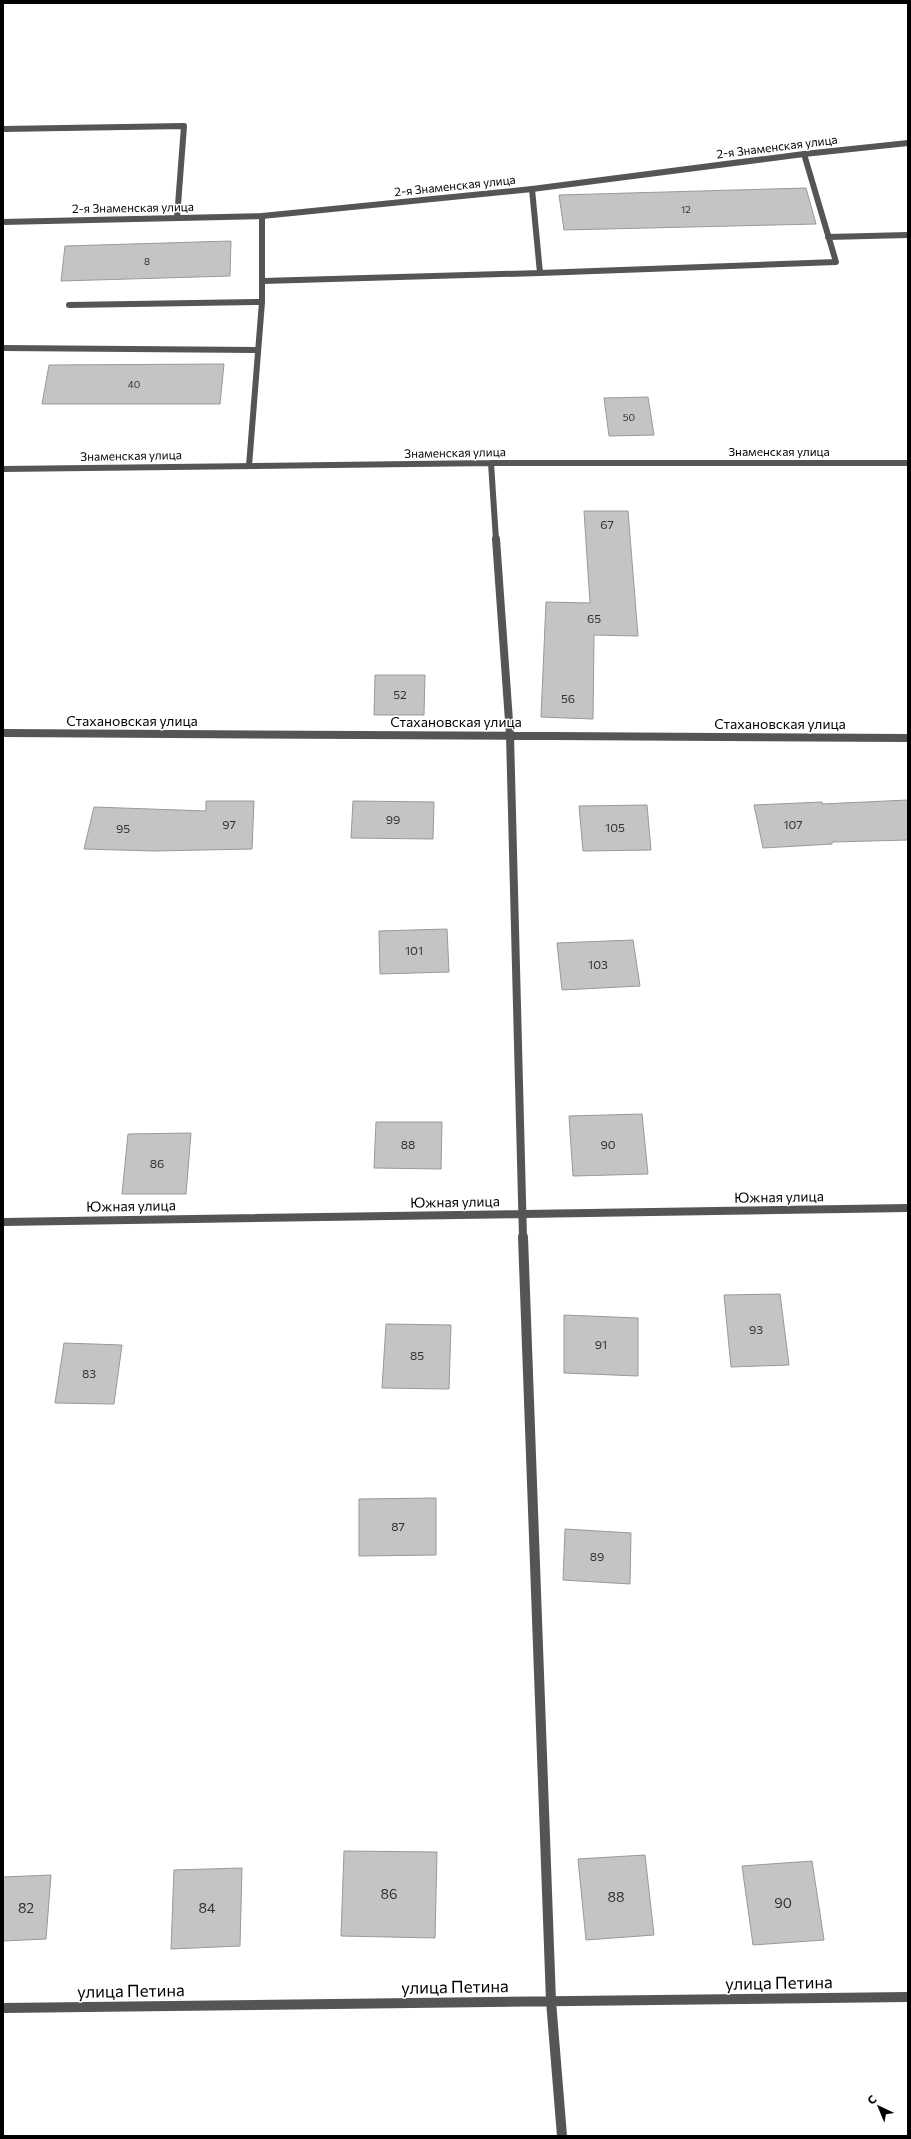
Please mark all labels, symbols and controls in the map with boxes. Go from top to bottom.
street label: 2-я Знаменская улица [716,132,838,160]
street label: 2-я Знаменская улица [394,172,516,198]
street label: 2-я Знаменская улица [72,199,194,215]
house number: 12 [681,203,691,215]
house number: 8 [144,255,150,267]
house number: 40 [128,378,140,390]
house number: 50 [623,411,635,423]
street label: Знаменская улица [404,444,506,460]
street label: Знаменская улица [728,444,830,458]
street label: Знаменская улица [80,447,182,463]
house number: 67 [600,517,614,531]
house number: 65 [587,611,601,625]
house number: 52 [393,687,407,701]
house number: 56 [561,691,575,705]
street label: Стахановская улица [66,712,198,729]
street label: Стахановская улица [390,713,522,730]
street label: Стахановская улица [714,715,846,732]
house number: 99 [386,812,400,826]
house number: 97 [222,817,236,831]
house number: 107 [783,817,803,831]
house number: 105 [605,820,625,834]
house number: 95 [116,821,130,835]
house number: 101 [405,943,423,957]
house number: 103 [588,957,608,971]
house number: 88 [401,1137,415,1151]
house number: 90 [600,1137,616,1151]
house number: 86 [150,1156,164,1170]
street label: Южная улица [734,1187,824,1206]
street label: Южная улица [410,1192,500,1211]
street label: Южная улица [86,1196,176,1215]
house number: 93 [749,1322,763,1336]
house number: 91 [595,1337,607,1351]
house number: 85 [410,1348,424,1362]
house number: 83 [82,1366,96,1380]
house number: 87 [391,1519,405,1533]
house number: 89 [590,1549,604,1563]
house number: 86 [381,1885,398,1902]
house number: 88 [608,1888,625,1905]
house number: 90 [774,1894,792,1911]
house number: 82 [18,1899,34,1916]
house number: 84 [199,1899,216,1916]
street label: улица Петина [725,1971,833,1994]
street label: улица Петина [401,1975,509,1998]
street label: улица Петина [77,1979,185,2002]
north arrow [859,2087,899,2127]
text: С [864,2092,879,2107]

